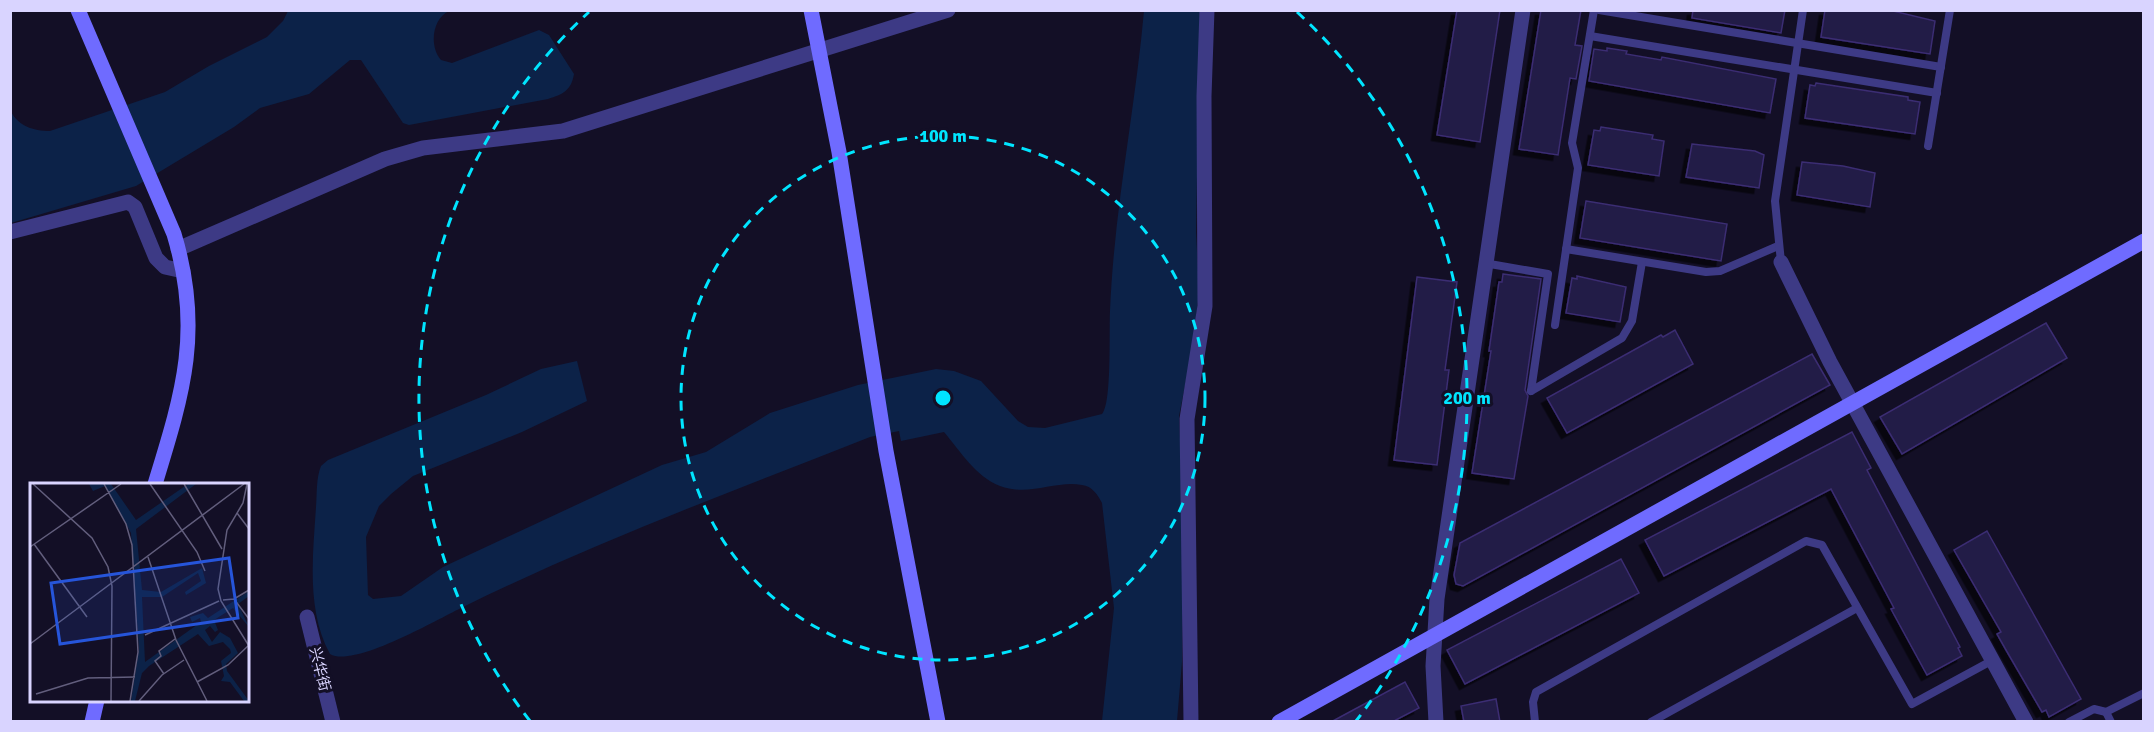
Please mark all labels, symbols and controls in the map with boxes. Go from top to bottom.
text: 100 m [919,125,967,147]
text: 200 m [1443,387,1491,409]
centre of rings [933,388,953,408]
inset map [30,483,249,702]
street label: 兴华街 [306,645,334,693]

